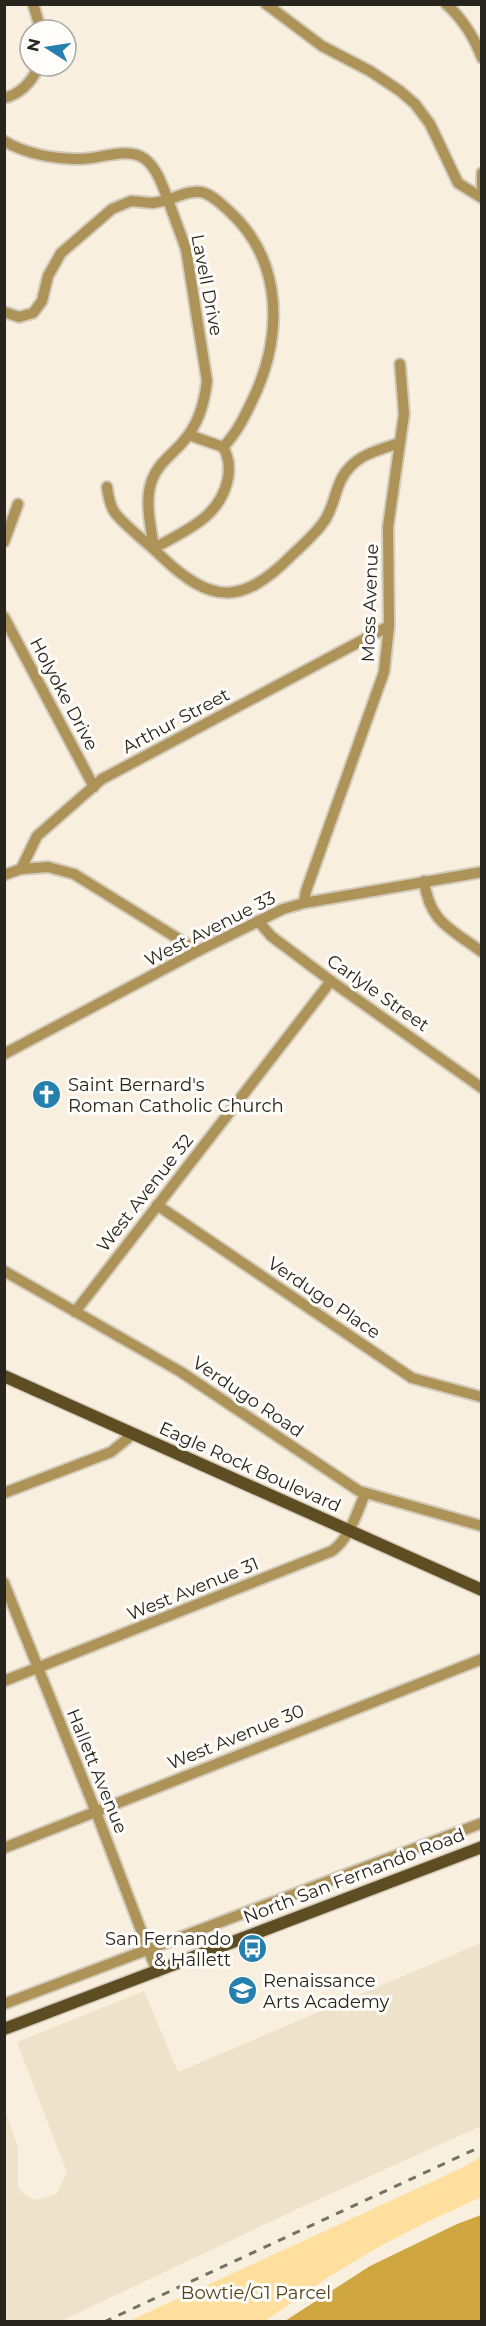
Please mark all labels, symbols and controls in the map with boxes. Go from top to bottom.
north arrow [18,18,78,78]
text: N [23,37,44,53]
street label: Lavell Drive [186,232,228,338]
street label: Moss Avenue [357,543,383,663]
street label: Holyoke Drive [25,634,103,754]
street label: Arthur Street [119,684,233,758]
street label: West Avenue 33 [141,887,279,971]
street label: Carlyle Street [323,950,433,1036]
place label: Saint Bernard's Roman Catholic Church [68,1074,284,1117]
church icon: Saint Bernard's Roman Catholic Church [31,1079,63,1111]
street label: West Avenue 32 [92,1130,198,1256]
street label: Verdugo Place [263,1252,385,1344]
street label: Verdugo Road [188,1352,308,1442]
street label: Eagle Rock Boulevard [156,1417,344,1517]
street label: West Avenue 31 [124,1553,262,1625]
street label: West Avenue 30 [164,1700,308,1774]
street label: Hallett Avenue [62,1705,132,1837]
street label: North San Fernando Road [240,1824,468,1928]
place label: San Fernando & Hallett [105,1928,231,1971]
bus stop icon: San Fernando & Hallett [236,1933,268,1965]
place label: Renaissance Arts Academy [263,1970,390,2013]
school or university icon: Renaissance Arts Academy [226,1975,258,2007]
park label: Bowtie/G1 Parcel [181,2282,331,2304]

